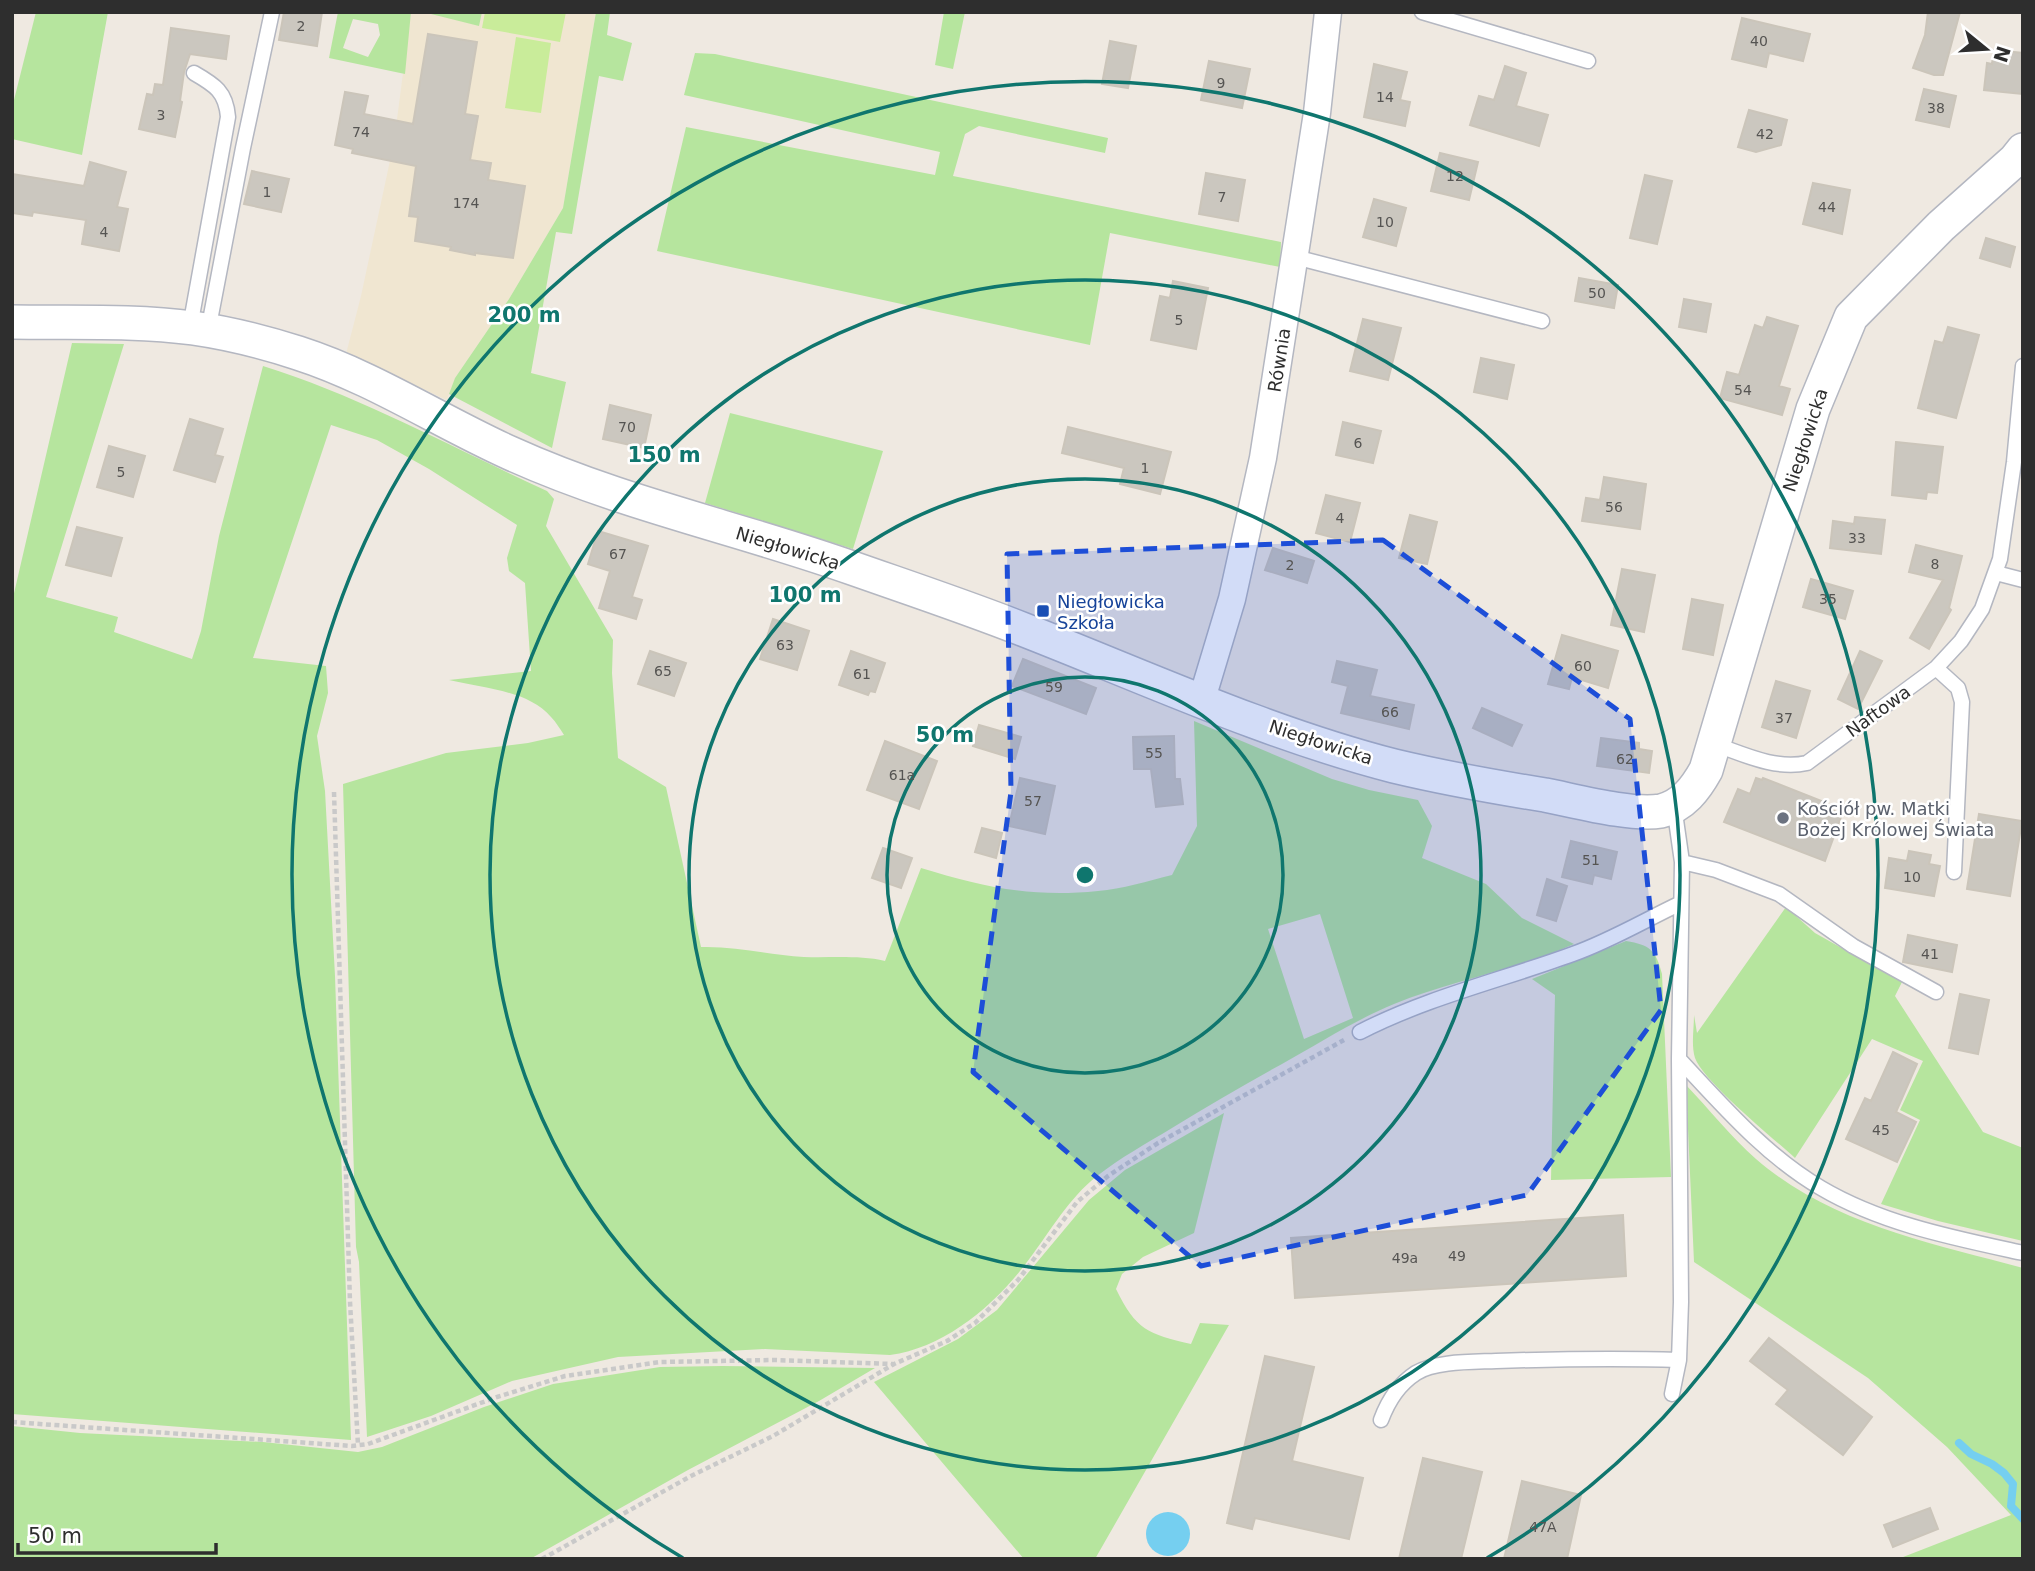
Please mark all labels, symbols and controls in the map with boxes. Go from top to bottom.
north arrow [1951,14,2021,84]
house number: 2 [297,18,305,34]
house number: 40 [1750,33,1768,49]
text: N [1989,43,2015,65]
house number: 9 [1217,75,1225,91]
house number: 14 [1376,89,1394,105]
house number: 38 [1927,100,1945,116]
house number: 3 [157,107,165,123]
house number: 74 [352,124,370,140]
house number: 42 [1756,126,1774,142]
house number: 12 [1446,168,1464,184]
house number: 1 [263,184,271,200]
house number: 7 [1218,189,1226,205]
house number: 174 [453,195,479,211]
house number: 44 [1818,199,1836,215]
house number: 10 [1376,214,1394,230]
house number: 4 [100,224,109,240]
house number: 50 [1588,285,1606,301]
text: 200 m [487,303,561,327]
house number: 5 [1175,312,1183,328]
street label: Równia [1264,326,1294,394]
house number: 54 [1734,382,1752,398]
street label: Niegłowicka [1778,385,1832,495]
house number: 70 [618,419,636,435]
house number: 6 [1354,435,1363,451]
text: 150 m [627,443,701,467]
house number: 1 [1141,460,1149,476]
house number: 5 [117,464,125,480]
house number: 56 [1605,499,1623,515]
house number: 4 [1336,510,1345,526]
street label: Niegłowicka [733,522,843,574]
house number: 33 [1848,530,1866,546]
house number: 67 [609,546,627,562]
house number: 8 [1931,556,1939,572]
house number: 2 [1286,557,1294,573]
text: 100 m [768,583,842,607]
place label: Niegłowicka Szkoła [1057,591,1165,633]
house number: 35 [1819,591,1837,607]
marker: Niegłowicka Szkoła [1035,603,1051,619]
house number: 63 [776,637,794,653]
house number: 60 [1574,658,1592,674]
house number: 65 [654,663,672,679]
house number: 61 [853,666,871,682]
house number: 59 [1045,679,1063,695]
street label: Naftowa [1842,681,1914,741]
house number: 66 [1381,704,1399,720]
house number: 37 [1775,710,1793,726]
street label: Niegłowicka [1266,715,1376,769]
text: 50 m [916,723,974,747]
house number: 55 [1145,745,1163,761]
house number: 62 [1616,751,1634,767]
house number: 61a [889,767,915,783]
house number: 57 [1024,793,1042,809]
place label: Kościół pw. Matki Bożej Królowej Świata [1797,798,1994,840]
marker: Kościół pw. Matki Bożej Królowej Świata [1775,810,1791,826]
house number: 51 [1582,852,1600,868]
centre of rings [1073,863,1097,887]
house number: 10 [1903,869,1921,885]
house number: 41 [1921,946,1939,962]
house number: 45 [1872,1122,1890,1138]
house number: 49 [1448,1248,1466,1264]
house number: 49a [1392,1250,1418,1266]
scale bar [18,1512,215,1556]
house number: 47A [1529,1519,1557,1535]
text: 50 m [28,1524,82,1548]

